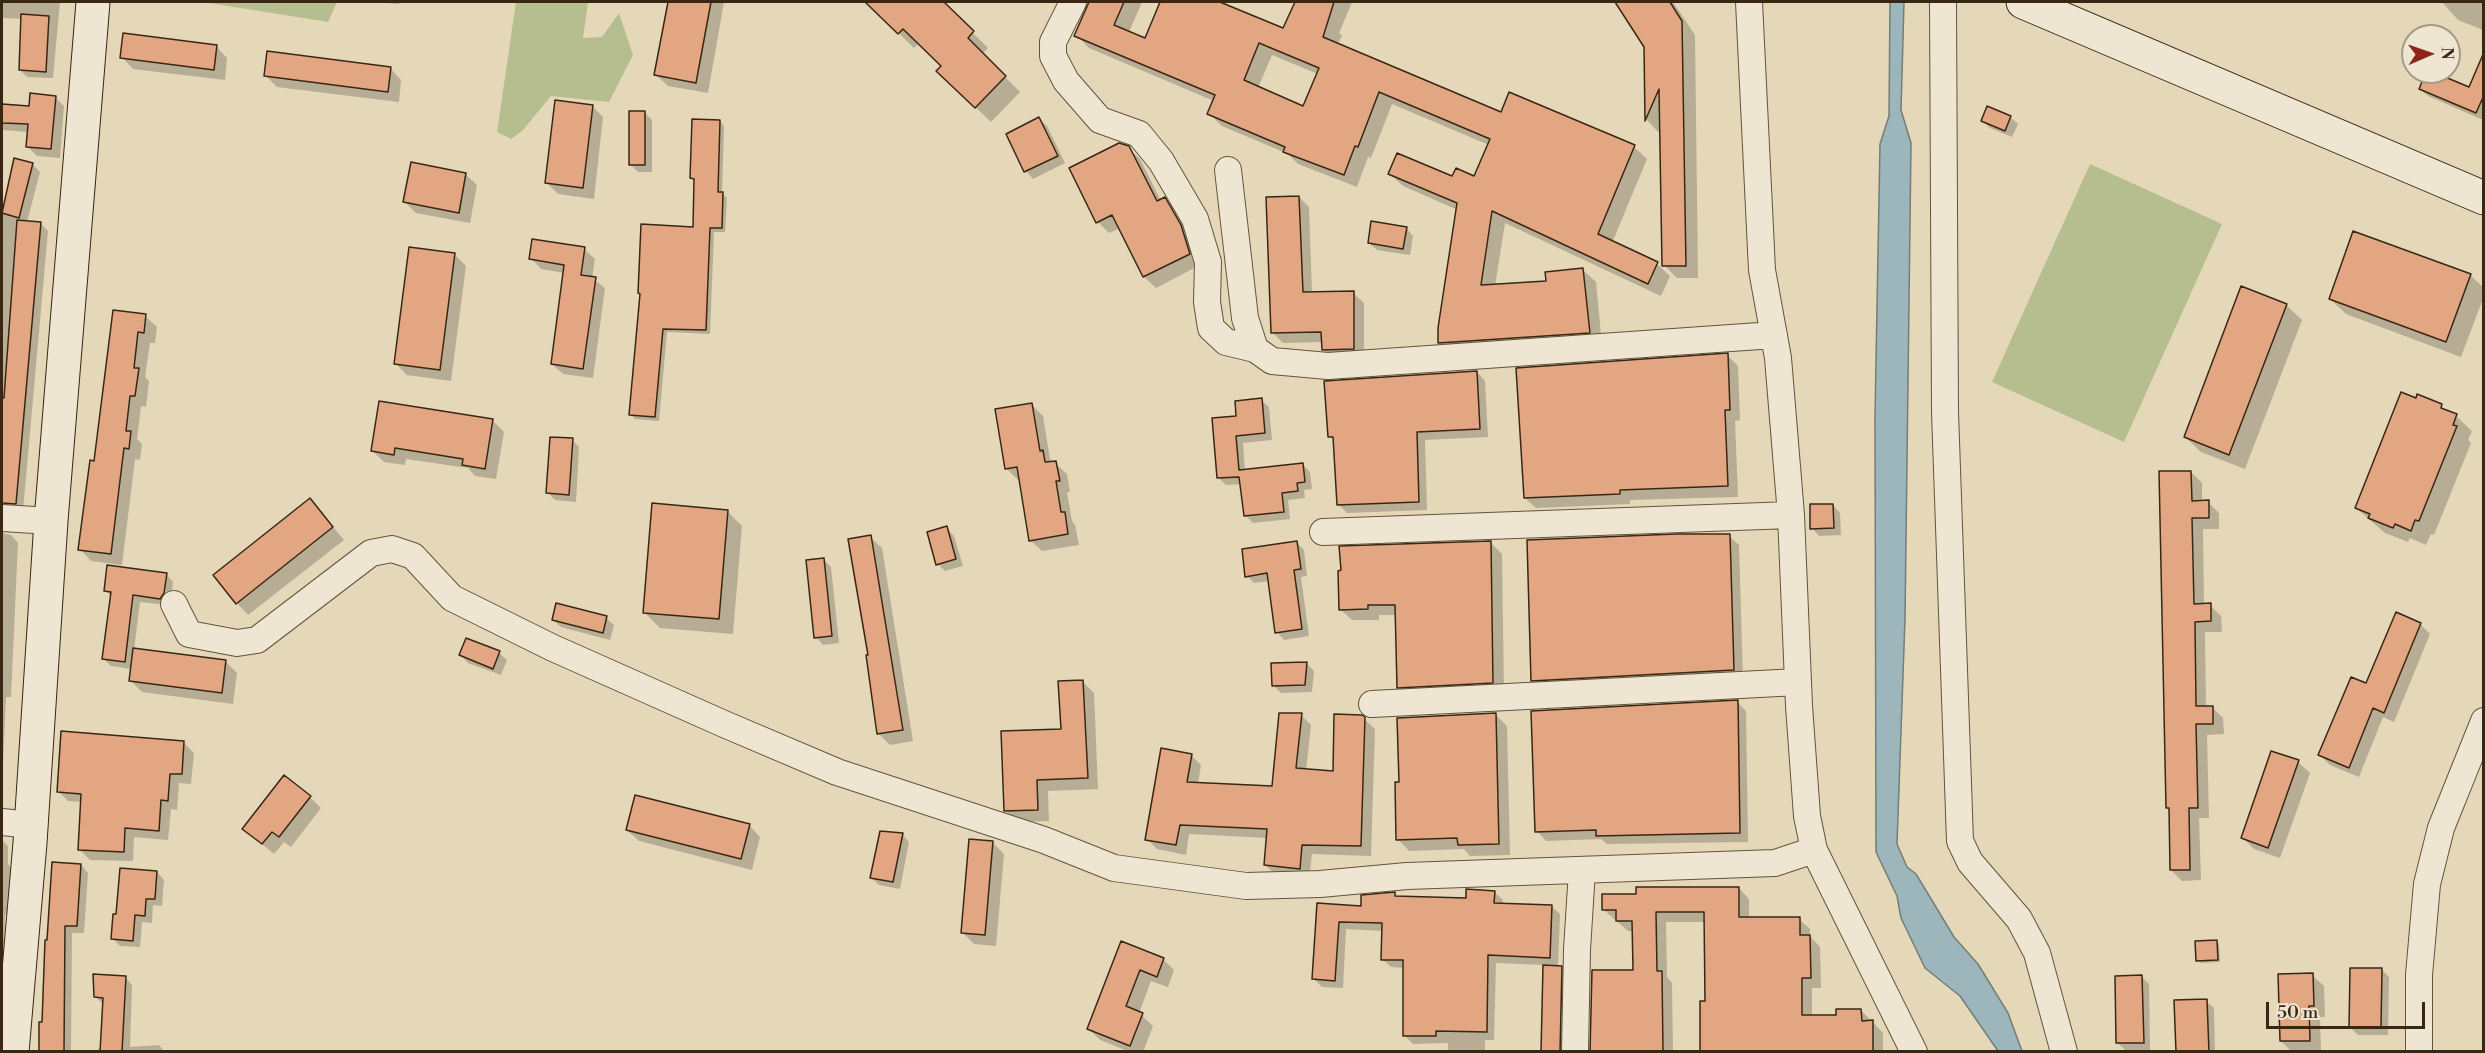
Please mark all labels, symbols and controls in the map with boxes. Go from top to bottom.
north arrow [2401,24,2461,84]
text: N [2437,47,2457,60]
scale bar [2269,990,2428,1028]
text: 50 m [2277,1001,2318,1024]

